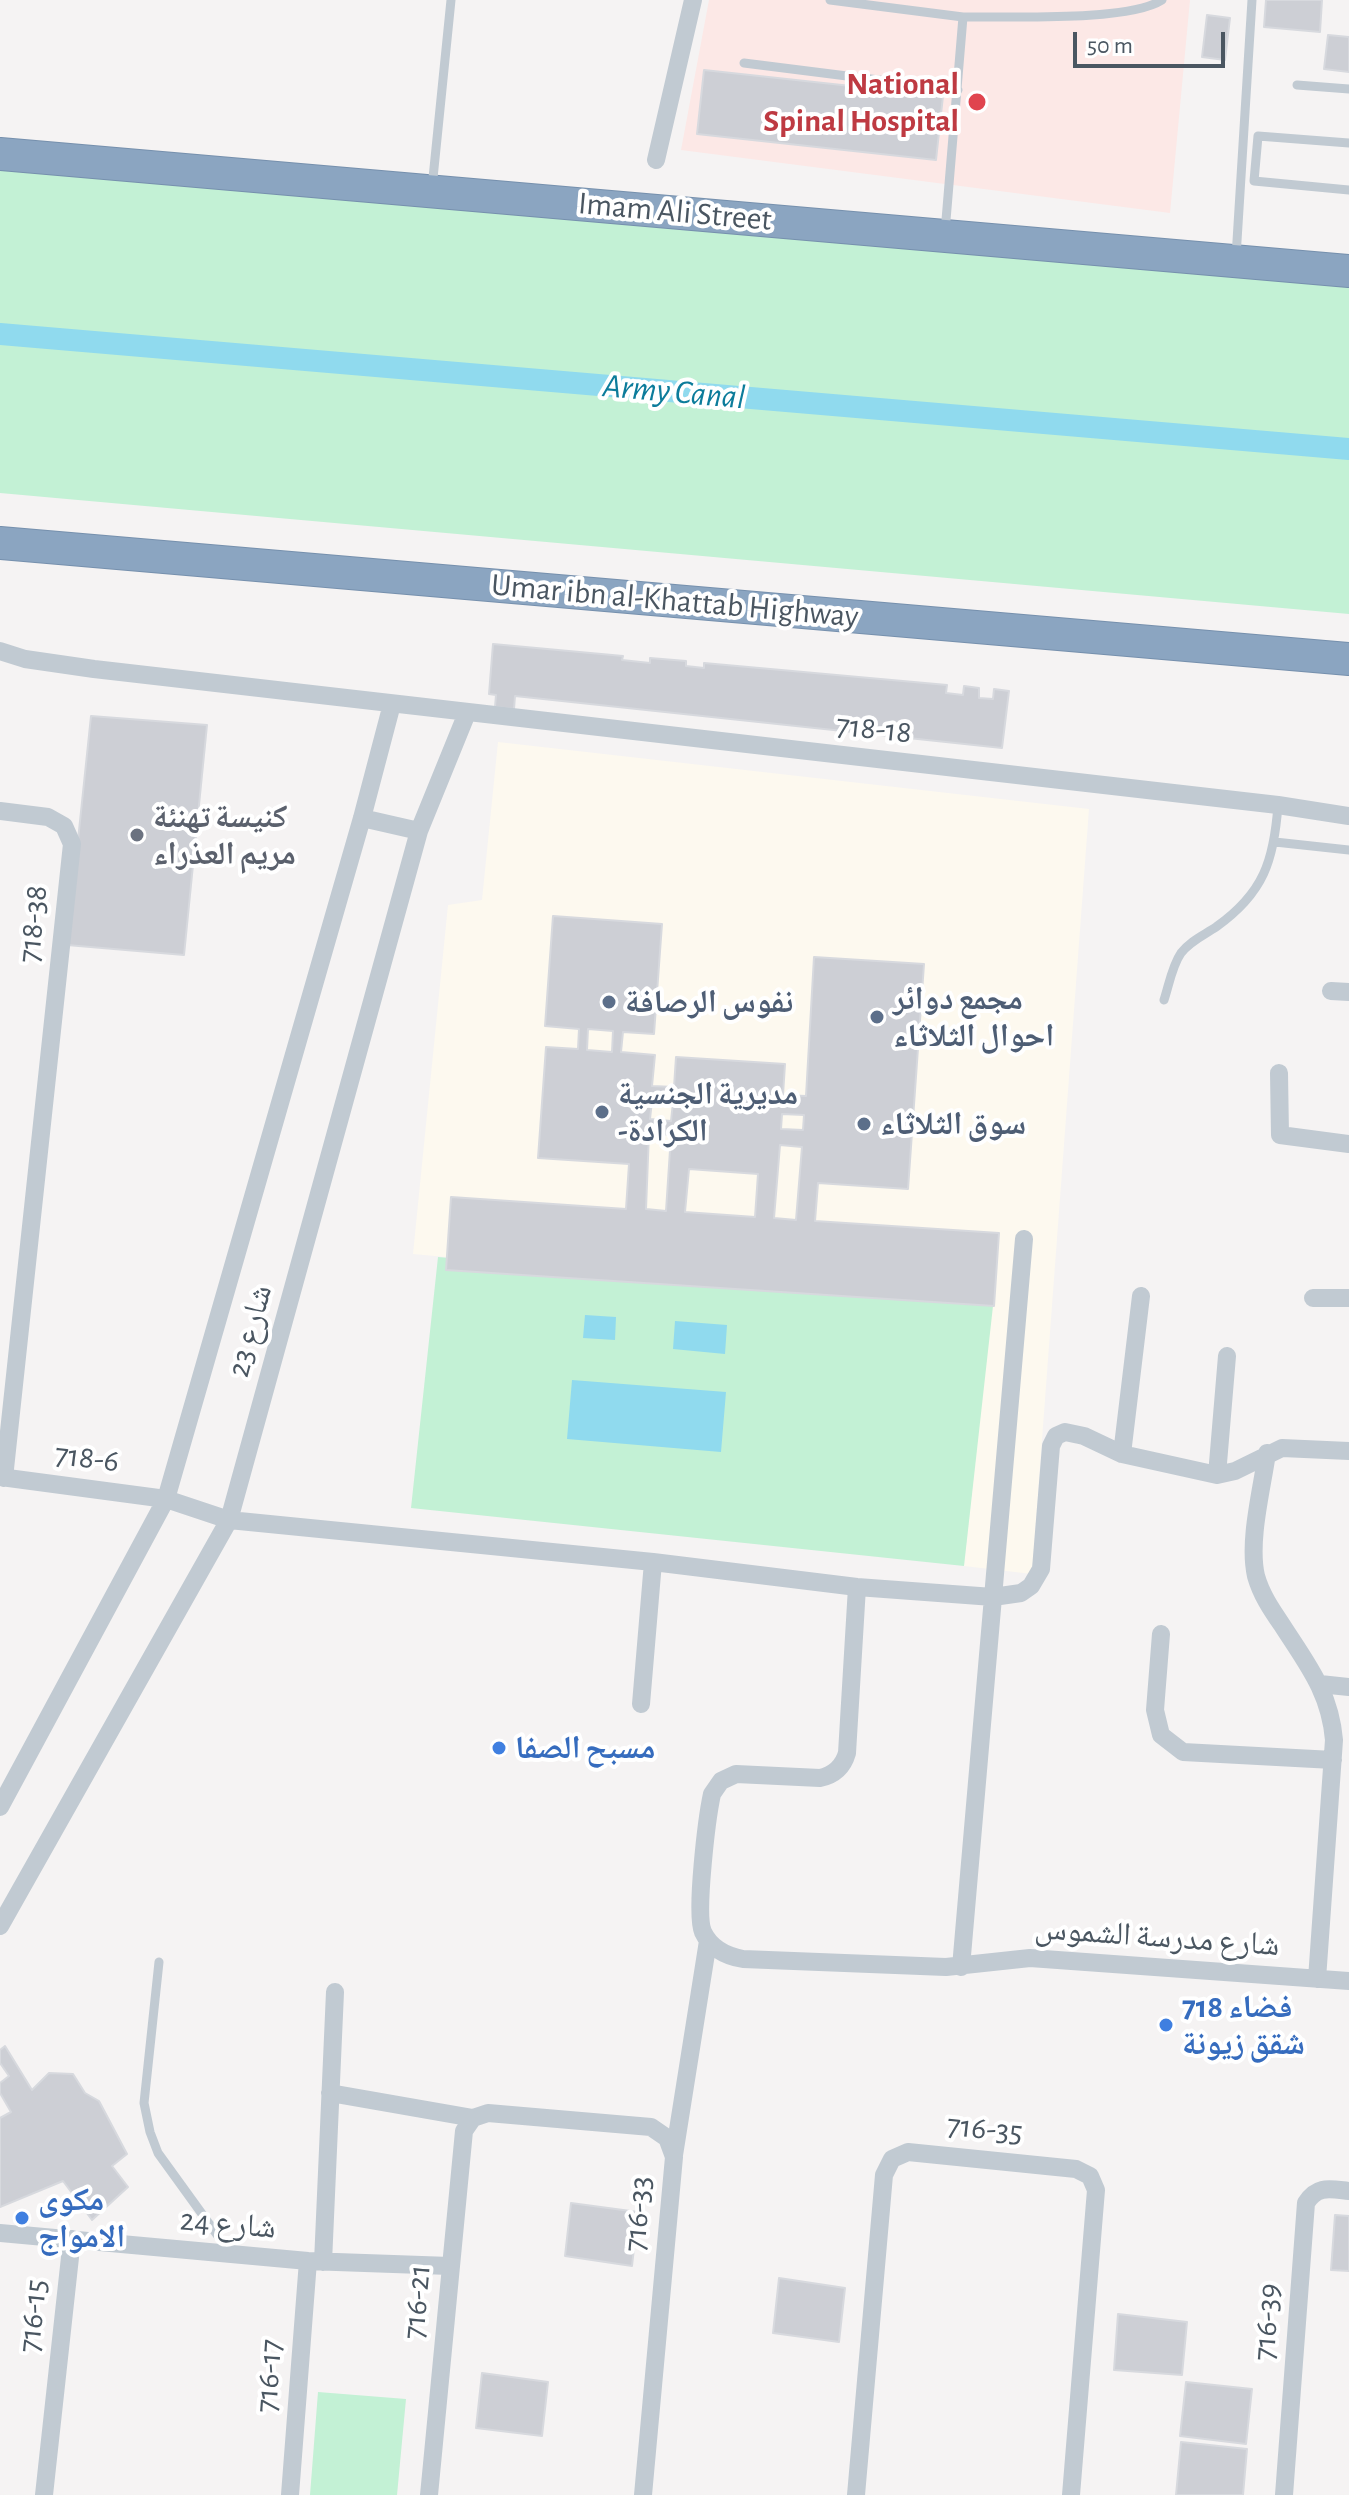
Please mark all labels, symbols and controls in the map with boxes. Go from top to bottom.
scale bar [1077,16,1229,66]
text: 50 m [1087,34,1133,58]
place label: National Spinal Hospital [763,65,959,140]
marker: National Spinal Hospital [966,91,988,113]
street label: Imam Ali Street [577,184,773,240]
water label: Army Canal [601,365,747,419]
street label: Umar ibn al-Khattab Highway [490,566,860,636]
street label: 718-18 [834,706,914,752]
place label: كنيسة تهنئة مريم العذراء [153,798,296,873]
marker: كنيسة تهنئة مريم العذراء [128,826,146,844]
street label: 718-38 [10,883,56,965]
place label: مجمع دوائر احوال الثلاثاء [893,980,1054,1055]
place label: نفوس الرصافة [625,983,793,1021]
marker: نفوس الرصافة [600,993,618,1011]
marker: مجمع دوائر احوال الثلاثاء [868,1008,886,1026]
place label: مديرية الجنسية -الكرادة [618,1075,798,1150]
marker: مديرية الجنسية -الكرادة [593,1103,611,1121]
place label: سوق الثلاثاء [880,1105,1026,1143]
marker: سوق الثلاثاء [855,1115,873,1133]
street label: شارع 23 [219,1281,281,1381]
street label: 718-6 [53,1435,121,1481]
place label: مسبح الصفا [515,1729,655,1767]
marker: مسبح الصفا [490,1739,508,1757]
street label: شارع مدرسة الشموس [1033,1909,1281,1965]
place label: فضاء 718 شقق زيونة [1182,1988,1305,2063]
marker: فضاء 718 شقق زيونة [1157,2016,1175,2034]
street label: 716-35 [945,2106,1025,2152]
street label: 716-33 [616,2175,660,2253]
place label: مكوى الامواج [38,2181,125,2256]
street label: شارع 24 [178,2201,278,2247]
marker: مكوى الامواج [13,2209,31,2227]
street label: 716-21 [395,2263,439,2341]
street label: 716-15 [10,2277,56,2355]
street label: 716-39 [1245,2282,1289,2362]
street label: 716-17 [247,2338,291,2414]

